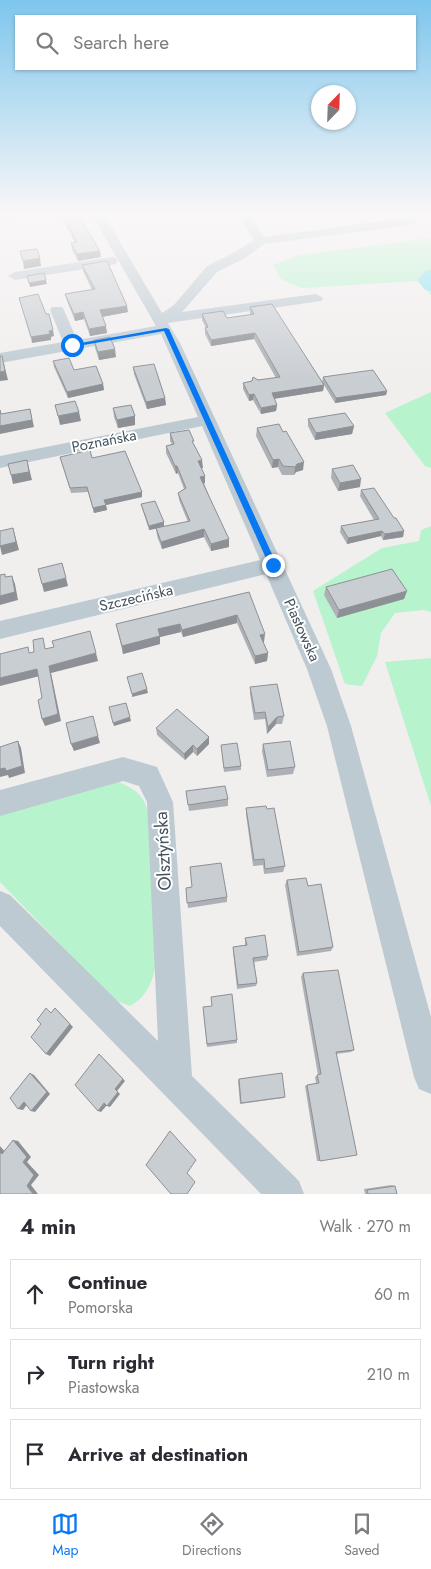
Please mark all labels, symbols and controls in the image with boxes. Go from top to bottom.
search box [15,15,416,70]
icon: search [33,29,61,57]
text: Search here [73,29,169,56]
north arrow [311,85,356,130]
route start [61,334,84,357]
street label: Poznańska [70,424,138,458]
route end [262,554,285,577]
street label: Szczecińska [97,579,175,617]
street label: Piastowska [278,595,326,665]
street label: Olsztyńska [148,811,178,891]
text: 4 min [20,1212,76,1242]
text: Walk · 270 m [320,1215,411,1238]
text: Continue [68,1269,147,1296]
icon: ahead [21,1280,49,1308]
text: 60 m [374,1283,410,1306]
text: Pomorska [68,1296,133,1319]
text: Turn right [68,1349,154,1376]
icon: right [21,1360,49,1388]
text: 210 m [367,1363,410,1386]
text: Piastowska [68,1376,139,1399]
icon: arrive [21,1440,49,1468]
text: Arrive at destination [68,1441,248,1468]
tab: Map [51,1510,79,1560]
tab: Directions [182,1510,241,1560]
tab: Saved [344,1510,380,1560]

